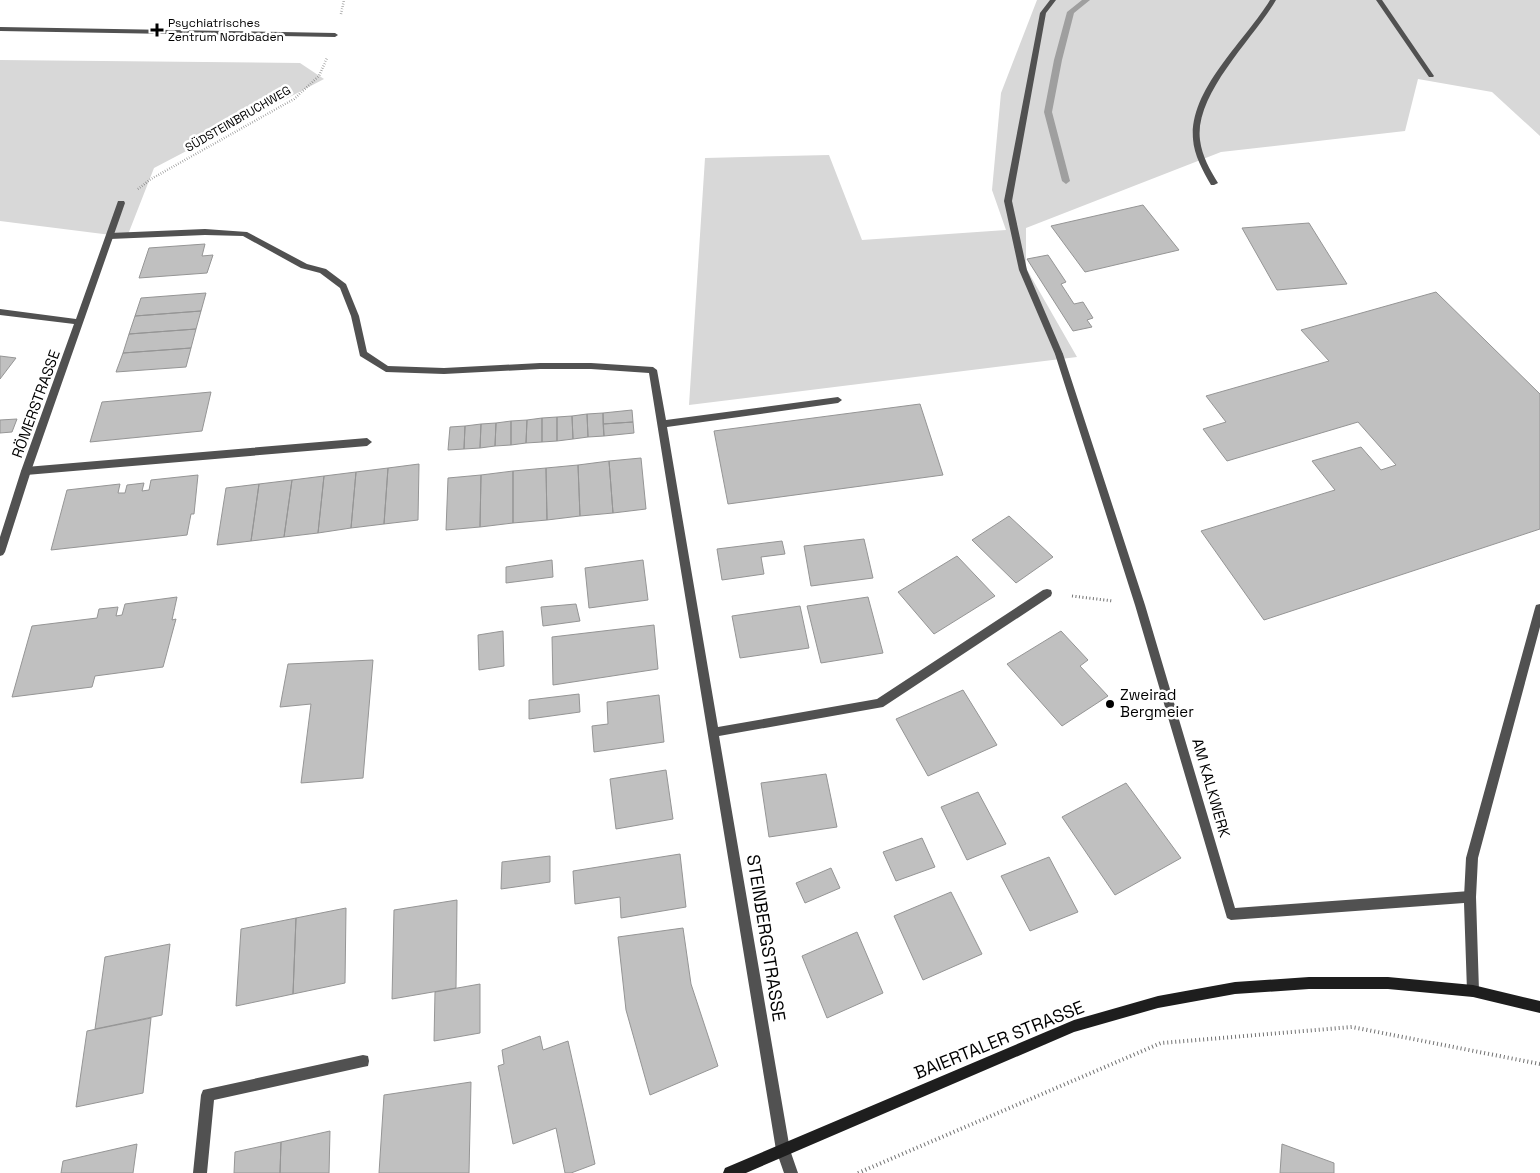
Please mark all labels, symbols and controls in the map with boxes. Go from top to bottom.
place label: Psychiatrisches Zentrum Nordbaden [168,15,284,45]
marker: Psychiatrisches Zentrum Nordbaden [150,23,164,37]
street label: SÜDSTEINBRUCHWEG [182,82,294,156]
street label: RÖMERSTRASSE [7,347,64,460]
place label: Zweirad Bergmeier [1120,685,1194,721]
marker: Zweirad Bergmeier [1104,698,1116,710]
street label: AM KALKWERK [1188,736,1235,840]
street label: STEINBERGSTRASSE [742,853,791,1023]
street label: BAIERTALER STRASSE [910,995,1087,1084]

